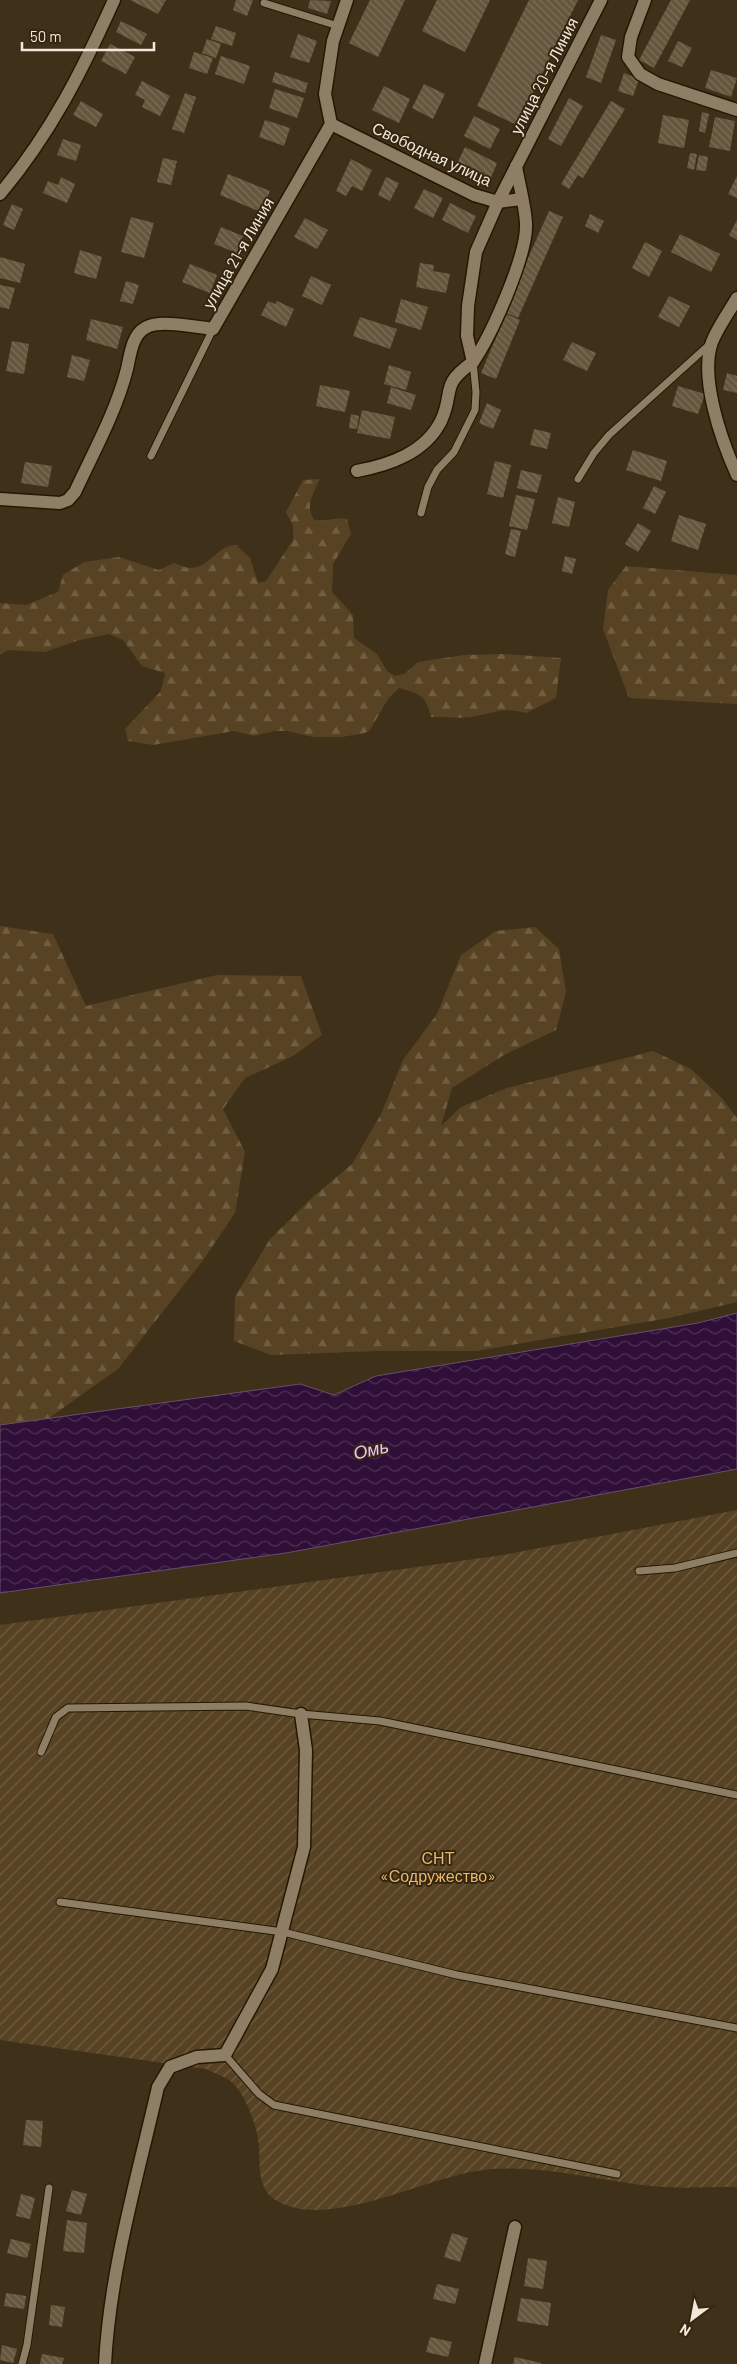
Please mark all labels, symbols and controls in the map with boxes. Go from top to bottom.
street label: улица 20-я Линия [506,14,581,137]
scale bar [22,20,155,52]
text: 50 m [30,27,62,45]
street label: Свободная улица [370,118,495,190]
street label: улица 21-я Линия [198,194,277,312]
water label: Омь [351,1434,391,1464]
park label: СНТ «Содружество» [380,1848,496,1885]
north arrow [667,2294,717,2344]
text: N [676,2321,693,2340]

